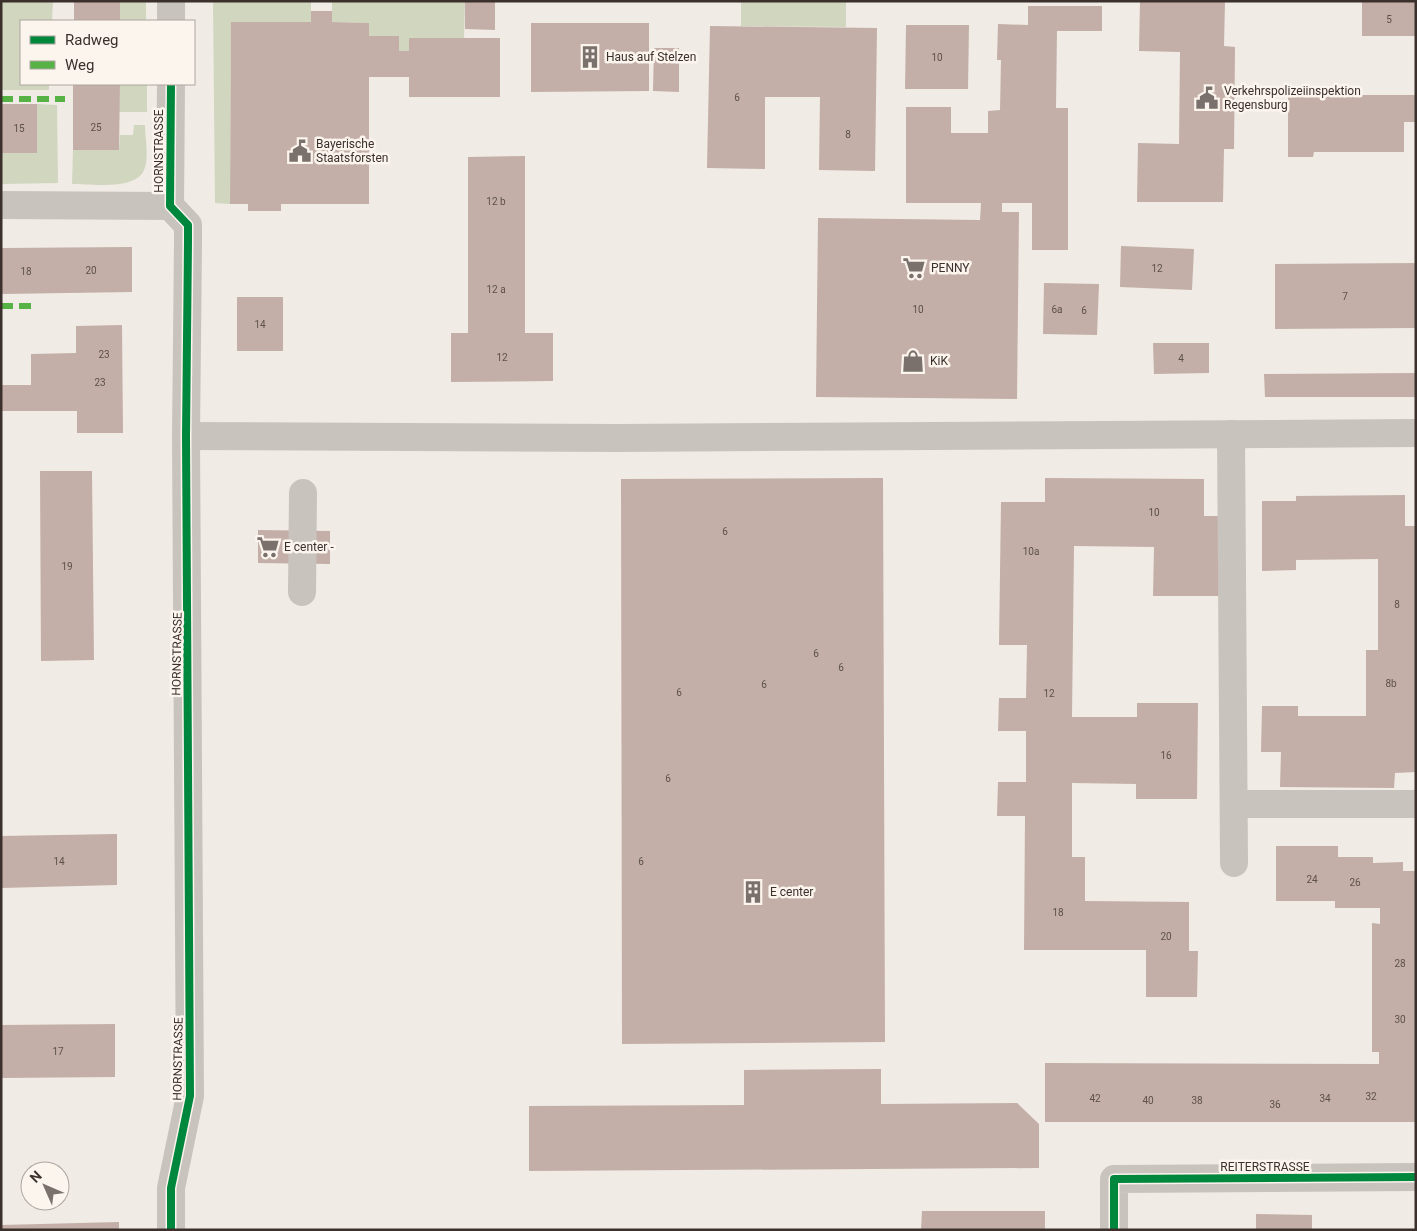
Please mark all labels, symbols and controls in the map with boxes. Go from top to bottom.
house number: 5 [1386,14,1392,25]
legend [20,20,195,85]
text: Radweg [65,31,119,49]
building icon: Haus auf Stelzen [577,44,603,70]
place label: Haus auf Stelzen [606,50,696,64]
house number: 10 [931,52,943,63]
text: Weg [65,56,94,74]
place label: Verkehrspolizeiinspektion Regensburg [1224,84,1361,112]
public building icon: Verkehrspolizeiinspektion Regensburg [1194,85,1220,111]
house number: 6 [734,92,740,103]
street label: HORNSTRASSE [152,109,166,193]
house number: 25 [90,122,102,133]
house number: 15 [13,123,25,134]
house number: 8 [845,129,851,140]
place label: Bayerische Staatsforsten [316,137,388,165]
public building icon: Bayerische Staatsforsten [287,138,313,164]
house number: 12 b [486,196,506,207]
supermarket icon: PENNY [901,255,927,281]
place label: PENNY [931,261,970,275]
house number: 12 [1151,263,1163,274]
house number: 20 [85,265,97,276]
house number: 18 [20,266,32,277]
house number: 12 a [486,284,506,295]
house number: 7 [1342,291,1348,302]
house number: 10 [912,304,924,315]
house number: 6a [1051,304,1063,315]
house number: 6 [1081,305,1087,316]
house number: 14 [254,319,266,330]
shop icon: KiK [900,348,926,374]
house number: 23 [98,349,110,360]
house number: 12 [496,352,508,363]
house number: 4 [1178,353,1184,364]
place label: KiK [930,354,948,368]
house number: 23 [94,377,106,388]
house number: 10 [1148,507,1160,518]
house number: 6 [722,526,728,537]
supermarket icon: E center - [255,534,281,560]
place label: E center - [284,540,334,554]
house number: 10a [1023,546,1039,557]
house number: 19 [61,561,73,572]
house number: 8 [1394,599,1400,610]
street label: HORNSTRASSE [169,612,185,696]
house number: 6 [813,648,819,659]
house number: 6 [838,662,844,673]
house number: 8b [1385,678,1397,689]
house number: 6 [761,679,767,690]
house number: 6 [676,687,682,698]
house number: 12 [1043,688,1055,699]
house number: 16 [1160,750,1172,761]
house number: 6 [665,773,671,784]
house number: 14 [53,856,65,867]
house number: 6 [638,856,644,867]
house number: 24 [1306,874,1318,885]
house number: 26 [1349,877,1361,888]
building icon: E center [740,879,766,905]
place label: E center [770,885,813,899]
house number: 18 [1052,907,1064,918]
house number: 20 [1160,931,1172,942]
house number: 28 [1394,958,1406,969]
house number: 30 [1394,1014,1406,1025]
street label: HORNSTRASSE [170,1017,186,1101]
house number: 17 [52,1046,64,1057]
house number: 32 [1365,1091,1377,1102]
house number: 42 [1089,1093,1101,1104]
house number: 34 [1319,1093,1331,1104]
house number: 40 [1142,1095,1154,1106]
house number: 38 [1191,1095,1203,1106]
house number: 36 [1269,1099,1281,1110]
street label: REITERSTRASSE [1220,1160,1310,1174]
north arrow [20,1161,70,1211]
text: N [27,1168,45,1186]

